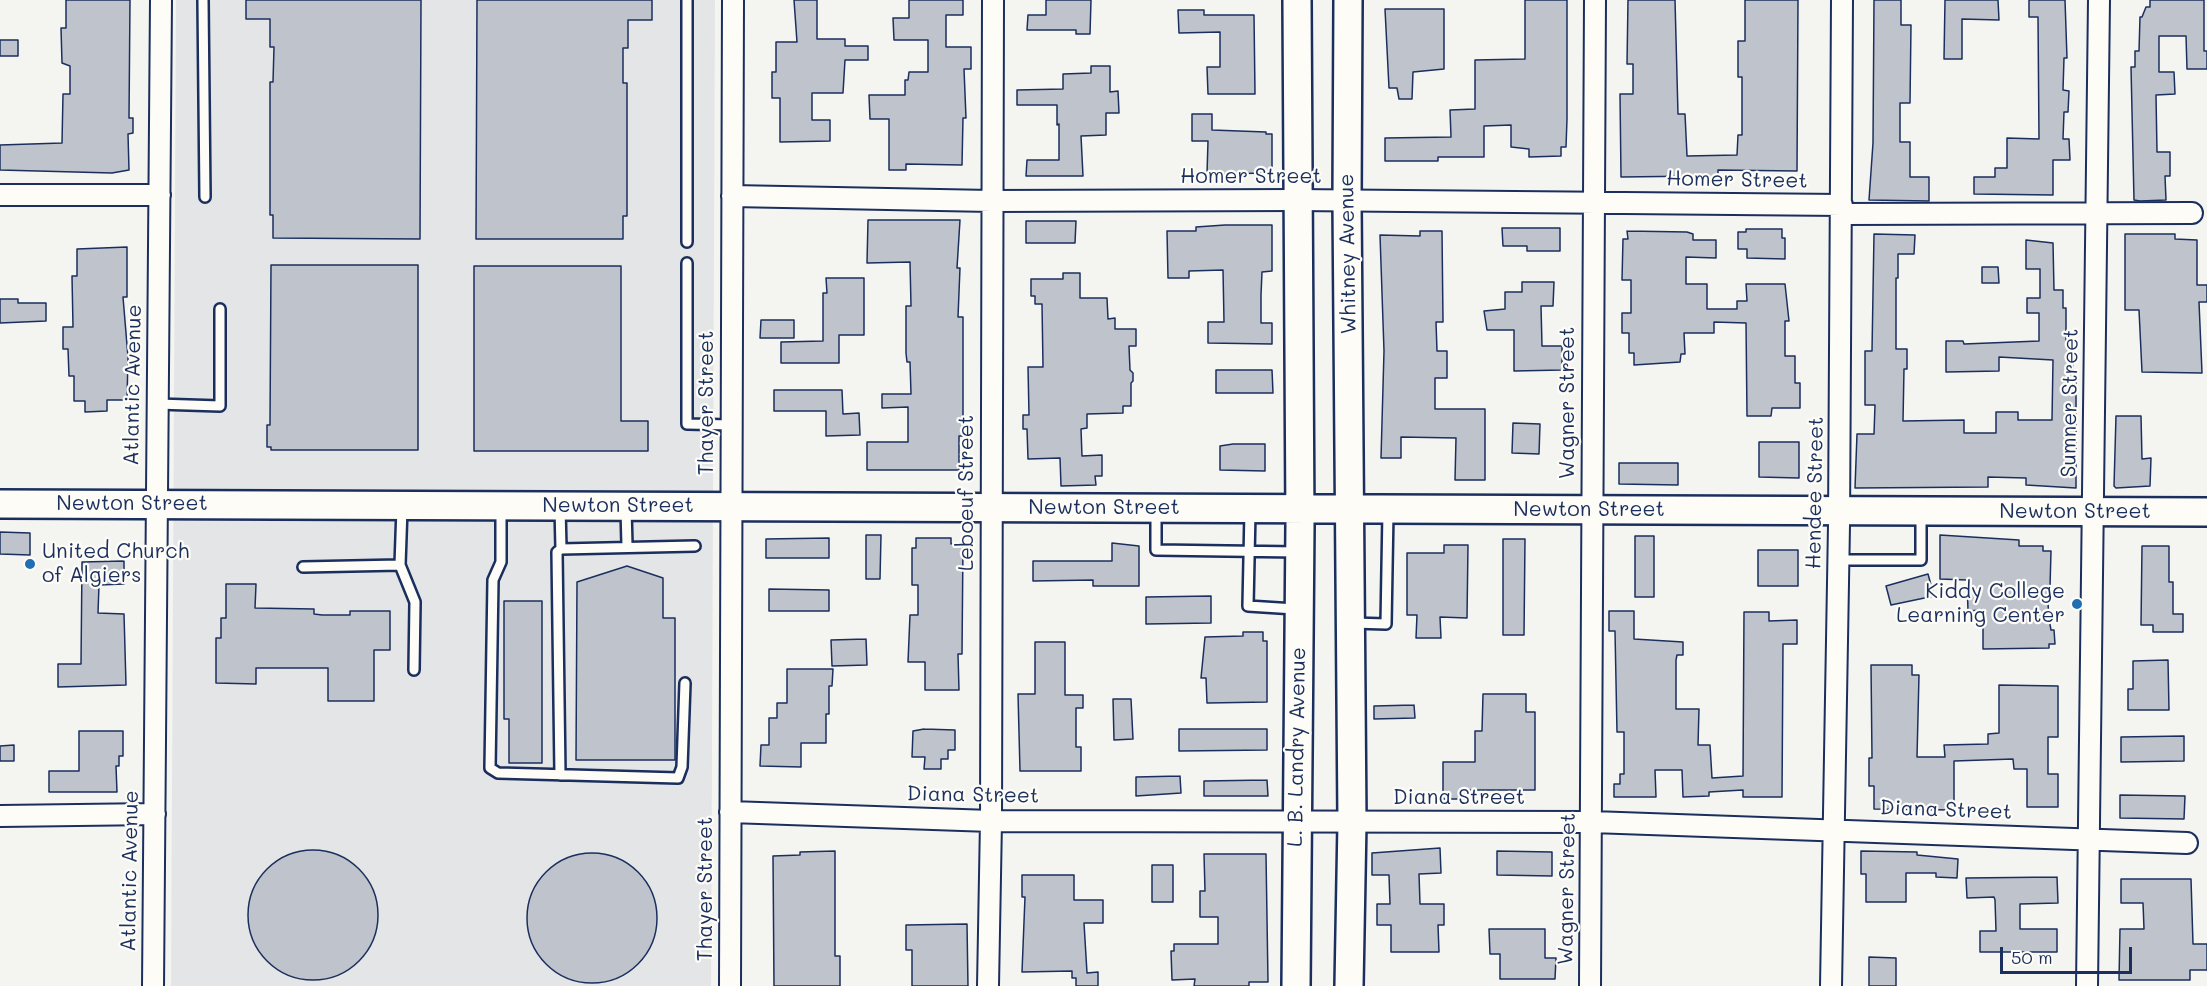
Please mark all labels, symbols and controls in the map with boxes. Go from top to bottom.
street label: Homer Street [1180,164,1322,190]
street label: Homer Street [1666,166,1808,194]
street label: Whitney Avenue [1334,173,1362,335]
street label: Atlantic Avenue [119,304,147,466]
street label: Wagner Street [1555,327,1581,479]
street label: Sumner Street [2056,328,2084,478]
street label: Thayer Street [694,331,720,475]
street label: Leboeuf Street [954,415,980,571]
street label: Hendee Street [1801,417,1829,569]
street label: Newton Street [56,491,208,517]
street label: Newton Street [542,493,694,519]
street label: Newton Street [1028,495,1180,521]
street label: Newton Street [1513,497,1665,523]
street label: Newton Street [1999,499,2151,525]
place label: United Church of Algiers [42,539,189,589]
marker: United Church of Algiers [23,557,37,571]
place label: Kiddy College Learning Center [1896,579,2065,629]
marker: Kiddy College Learning Center [2070,597,2084,611]
street label: L. B. Landry Avenue [1283,647,1311,847]
street label: Diana Street [907,781,1039,809]
street label: Diana Street [1393,785,1525,811]
street label: Atlantic Avenue [116,790,144,952]
street label: Diana Street [1879,795,2013,825]
street label: Wagner Street [1553,813,1581,965]
street label: Thayer Street [693,817,719,961]
scale bar [2003,935,2135,973]
text: 50 m [2011,945,2053,969]

